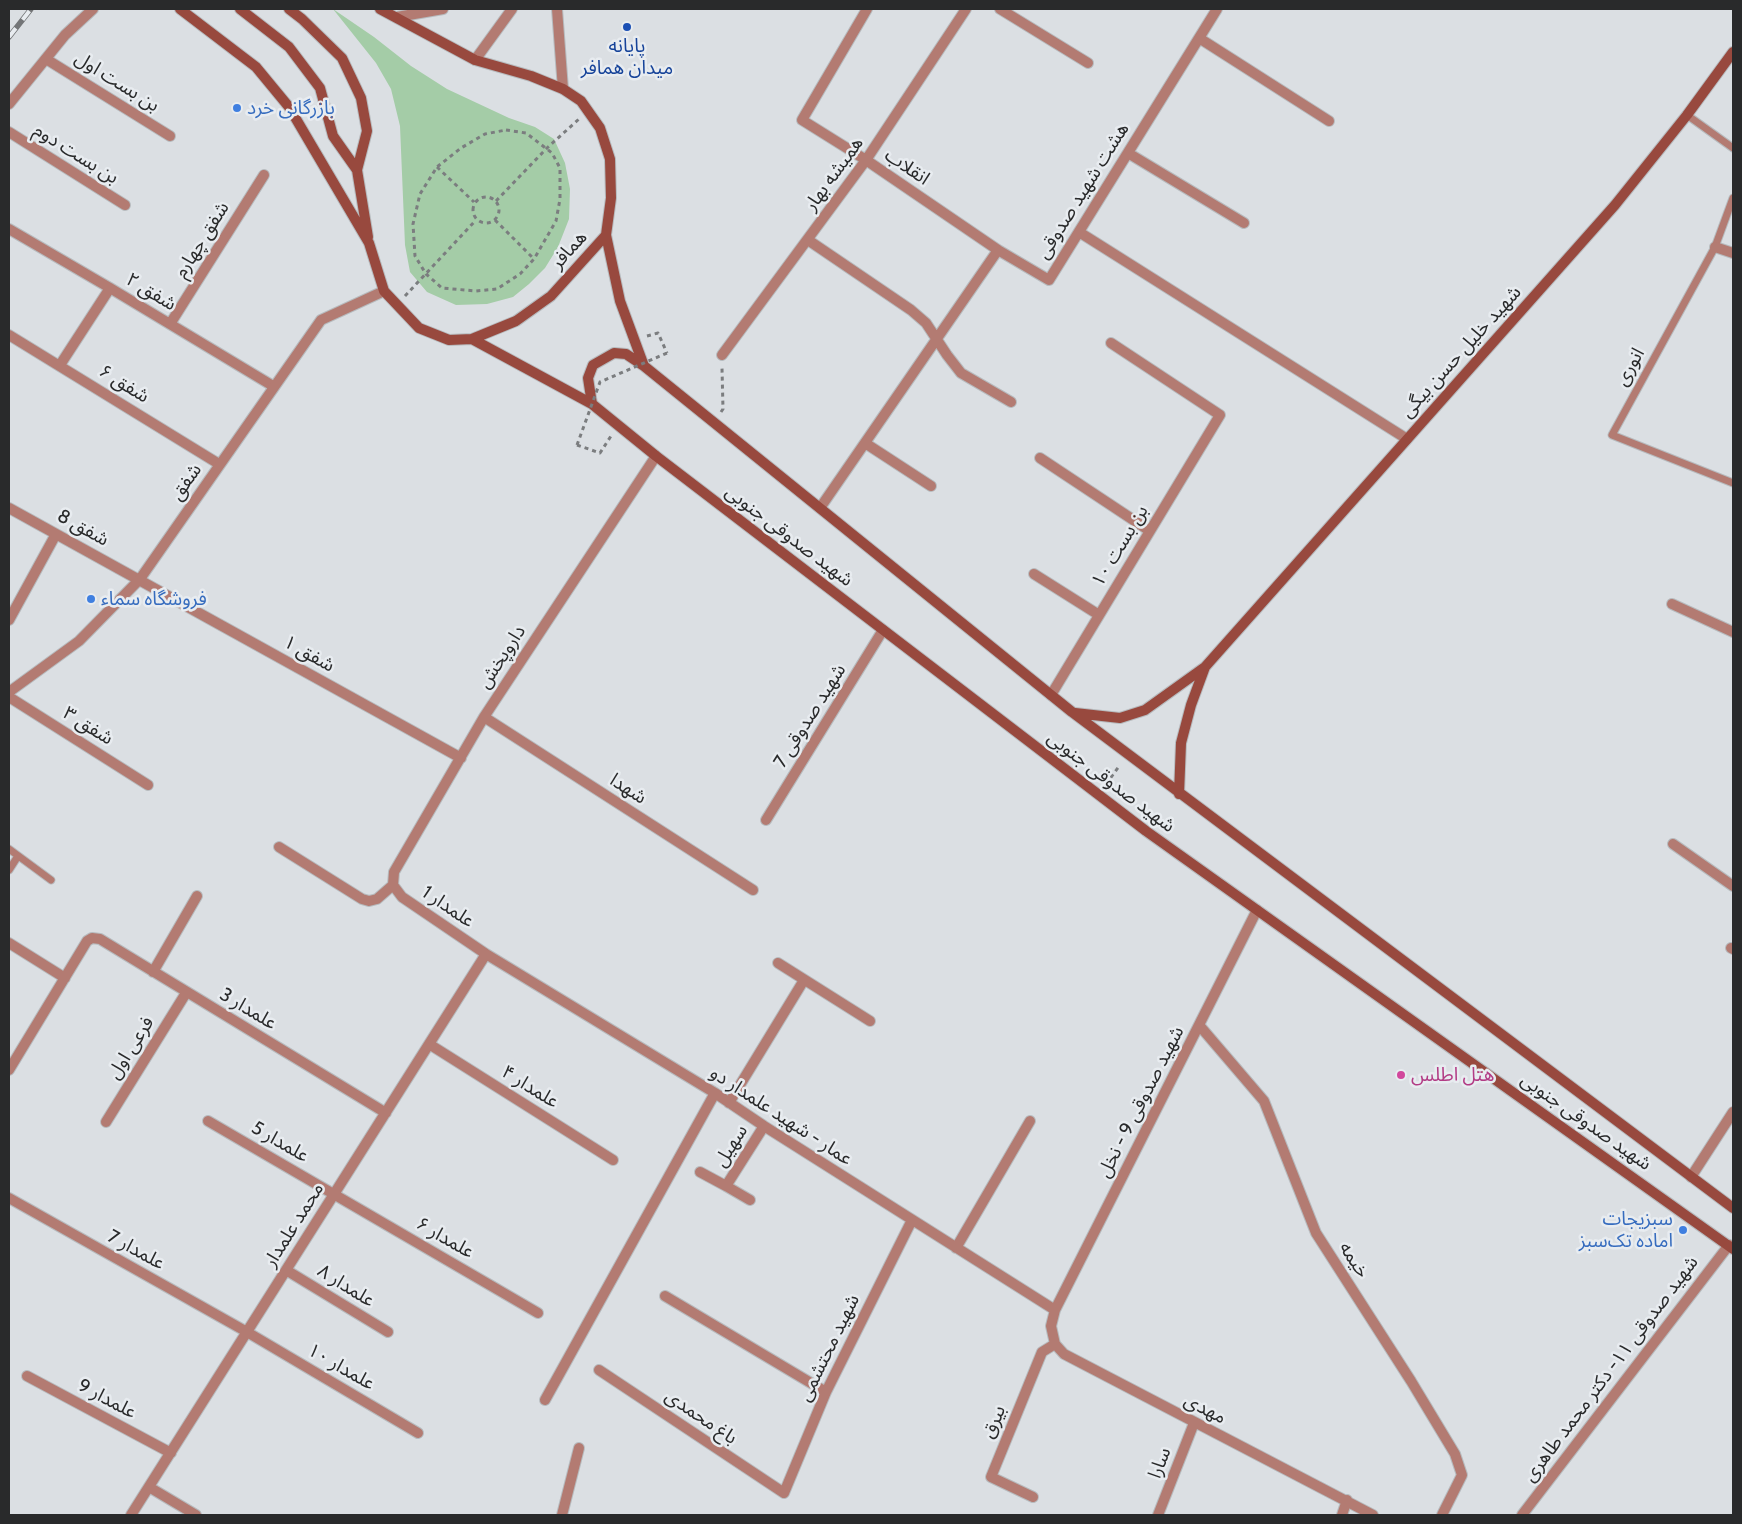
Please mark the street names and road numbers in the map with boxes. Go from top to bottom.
street label: بن بست اول [70,47,164,117]
street label: بن بست دوم [29,119,123,189]
street label: هشت شهید صدوقی [1032,119,1134,263]
street label: همیشه بهار [800,133,868,215]
street label: انقلاب [880,144,934,190]
street label: شفق چهارم [170,198,234,282]
street label: همافر [546,226,592,274]
street label: شفق ۲ [122,268,180,316]
street label: شهید خلیل حسن بیگی [1396,281,1526,423]
street label: انوری [1610,344,1650,390]
street label: شفق ۶ [95,360,153,408]
street label: شفق [165,459,207,505]
street label: شهید صدوقی جنوبی [721,480,857,592]
street label: بن بست ۱۰ [1087,501,1153,591]
street label: شفق 8 [53,505,113,551]
street label: داروپخش [473,621,531,693]
street label: شفق ۱ [280,631,338,677]
street label: شهید صدوقی 7 [769,660,851,772]
street label: شفق ۳ [59,702,117,750]
street label: شهید صدوقی جنوبی [1043,726,1179,838]
street label: شهدا [605,769,651,809]
street label: علمدار 1 [417,881,479,933]
street label: علمدار 3 [215,983,281,1035]
street label: فرعی اول [103,1012,159,1084]
street label: شهید صدوقی 9 - نخل [1093,1022,1189,1182]
street label: علمدار ۴ [497,1061,563,1113]
street label: عمار - شهید علمدار دو [705,1061,857,1171]
street label: شهید صدوقی جنوبی [1516,1068,1656,1176]
street label: علمدار 5 [247,1117,313,1167]
street label: سهیل [709,1121,753,1171]
street label: محمد علمدار [259,1179,329,1271]
street label: علمدار ۶ [412,1212,478,1264]
street label: علمدار 7 [104,1225,168,1275]
street label: خیمه [1334,1238,1374,1282]
street label: شهید صدوقی ۱۱- دکتر محمد طاهری [1519,1252,1703,1486]
street label: علمدار ۸ [313,1260,379,1312]
street label: شهید محتشمی [793,1291,865,1405]
street label: علمدار ۱۰ [303,1339,379,1395]
street label: علمدار 9 [74,1374,140,1424]
street label: باغ محمدی [661,1385,741,1449]
street label: مهدی [1180,1389,1230,1429]
street label: بیرق [977,1402,1011,1442]
street label: سارا [1144,1444,1176,1482]

